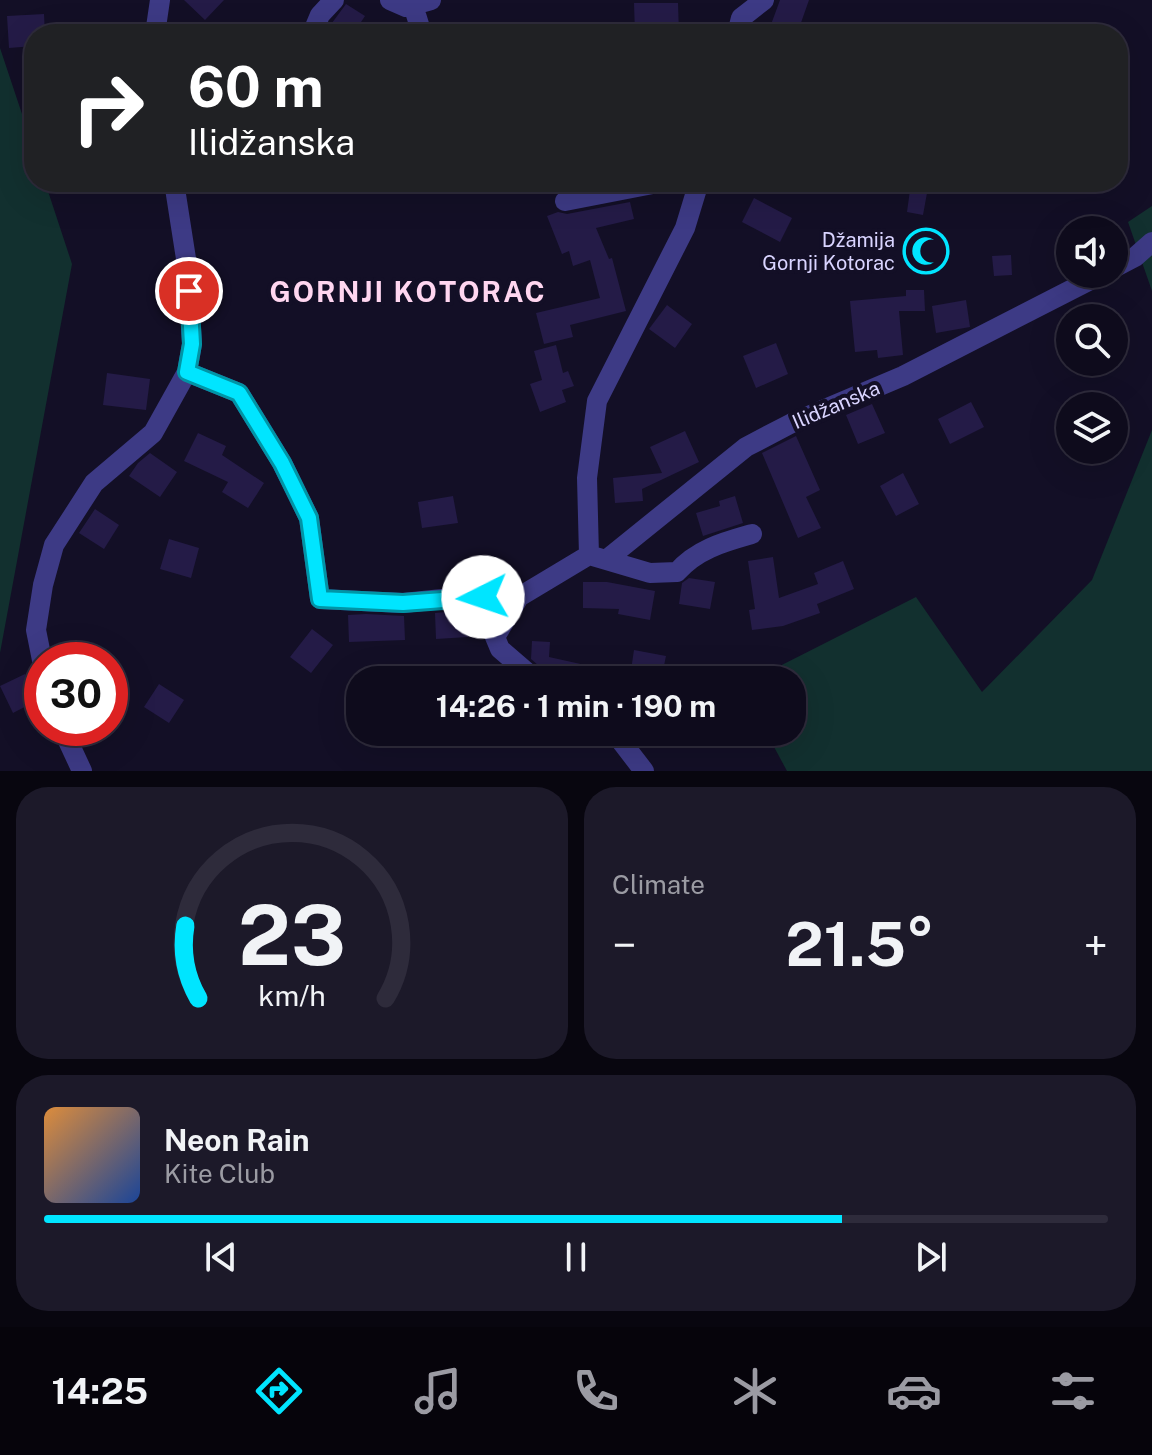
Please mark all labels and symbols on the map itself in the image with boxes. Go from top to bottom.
mosque icon: Džamija Gornji Kotorac [902,227,950,275]
place label: Džamija Gornji Kotorac [762,228,895,275]
pin [155,257,223,325]
district label: GORNJI KOTORAC [269,275,547,308]
street label: Ilidžanska [789,376,883,434]
position arrow [441,555,525,639]
speed limit sign: 30 [24,642,128,746]

